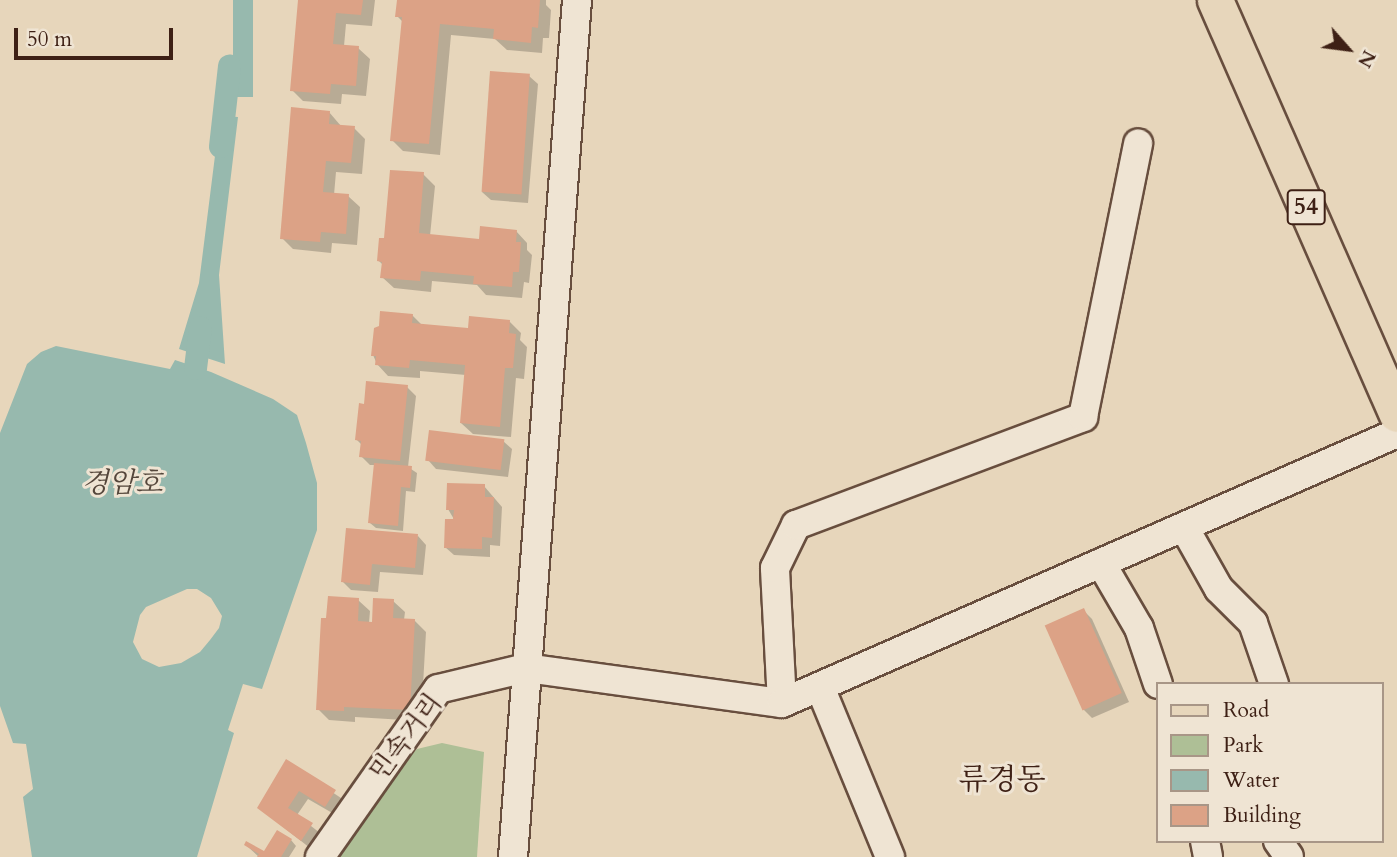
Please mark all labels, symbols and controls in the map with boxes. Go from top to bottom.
scale bar [18,14,177,58]
north arrow [1313,14,1383,84]
text: 50 m [27,25,72,54]
text: N [1351,45,1382,72]
road number: 54 [1285,187,1327,228]
water label: 경암호 [81,466,163,500]
legend [1156,682,1383,843]
street label: 민속거리 [363,687,449,787]
text: Road [1223,696,1269,725]
text: Park [1223,731,1263,760]
district label: 류경동 [959,762,1045,798]
text: Water [1223,766,1279,795]
text: Building [1223,801,1301,830]

